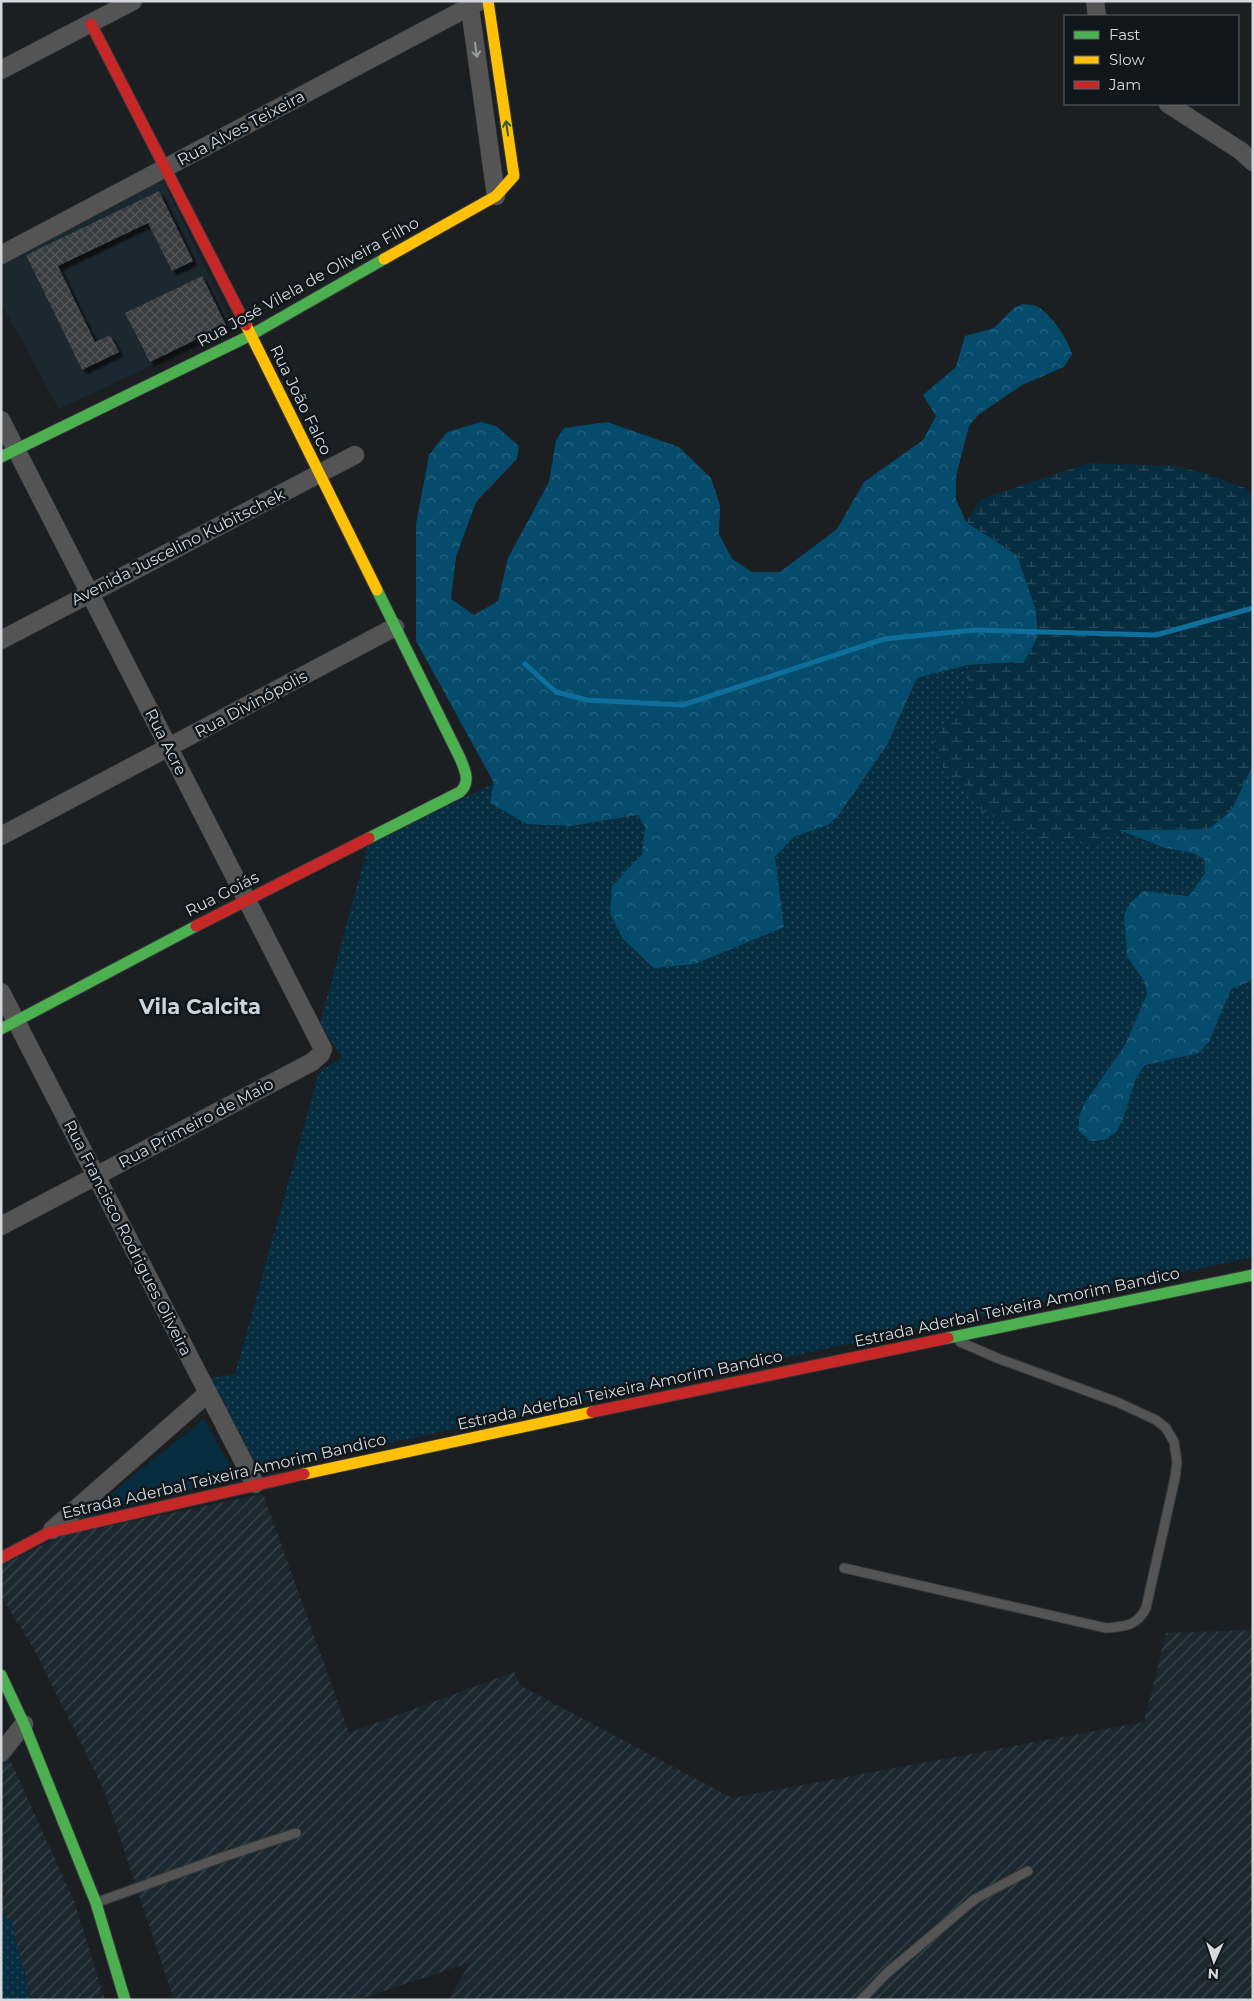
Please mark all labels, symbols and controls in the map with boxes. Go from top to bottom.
legend [1064,15,1239,105]
text: Fast [1109,25,1140,44]
one-way arrow [471,41,481,57]
text: Slow [1109,50,1145,69]
text: Jam [1108,75,1141,94]
street label: Rua Alves Teixeira [174,86,308,170]
one-way arrow [501,120,511,136]
street label: Rua José Vilela de Oliveira Filho [194,213,422,351]
street label: Rua João Falco [266,342,336,458]
street label: Avenida Juscelino Kubitschek [68,484,289,609]
street label: Rua Divinópolis [192,666,311,742]
street label: Rua Acre [141,706,191,778]
street label: Rua Goiás [182,867,262,921]
district label: Vila Calcita [138,994,261,1019]
street label: Rua Primeiro de Maio [115,1074,277,1172]
street label: Rua Francisco Rodrigues Oliveira [60,1117,196,1359]
street label: Estrada Aderbal Teixeira Amorim Bandico [853,1263,1181,1351]
street label: Estrada Aderbal Teixeira Amorim Bandico [456,1346,784,1434]
street label: Estrada Aderbal Teixeira Amorim Bandico [60,1429,388,1523]
north arrow [1189,1936,1239,1986]
text: N [1207,1965,1219,1983]

